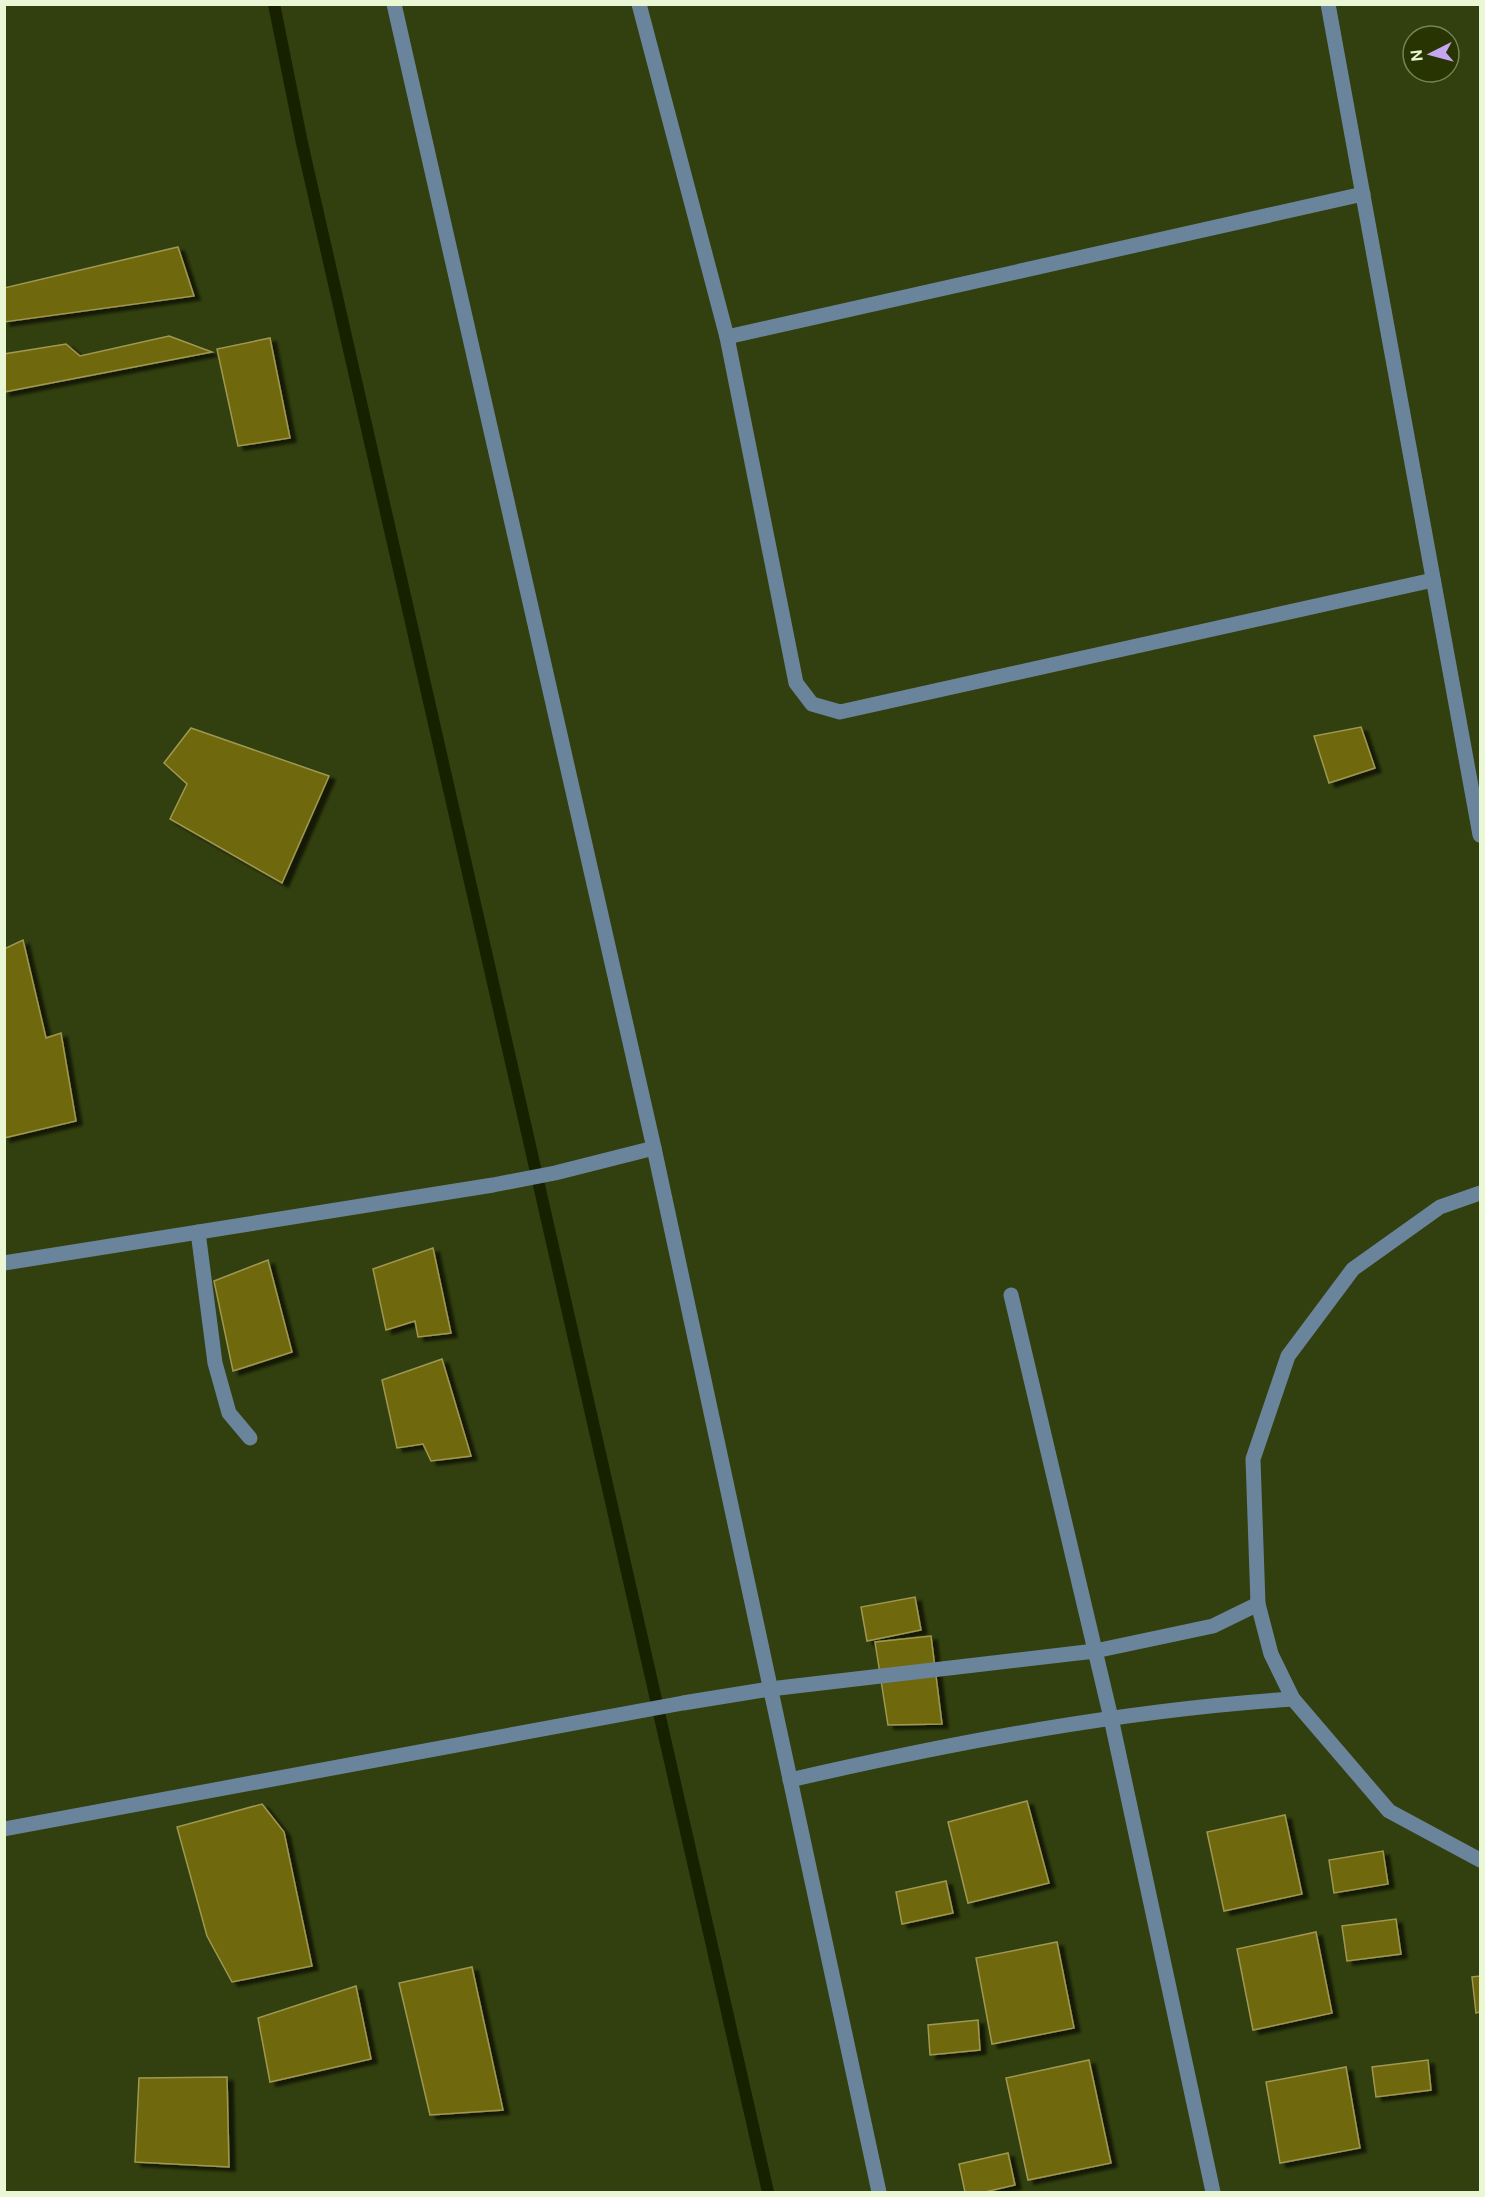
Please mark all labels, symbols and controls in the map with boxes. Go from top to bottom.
north arrow [1401,24,1461,84]
text: N [1406,49,1428,62]

